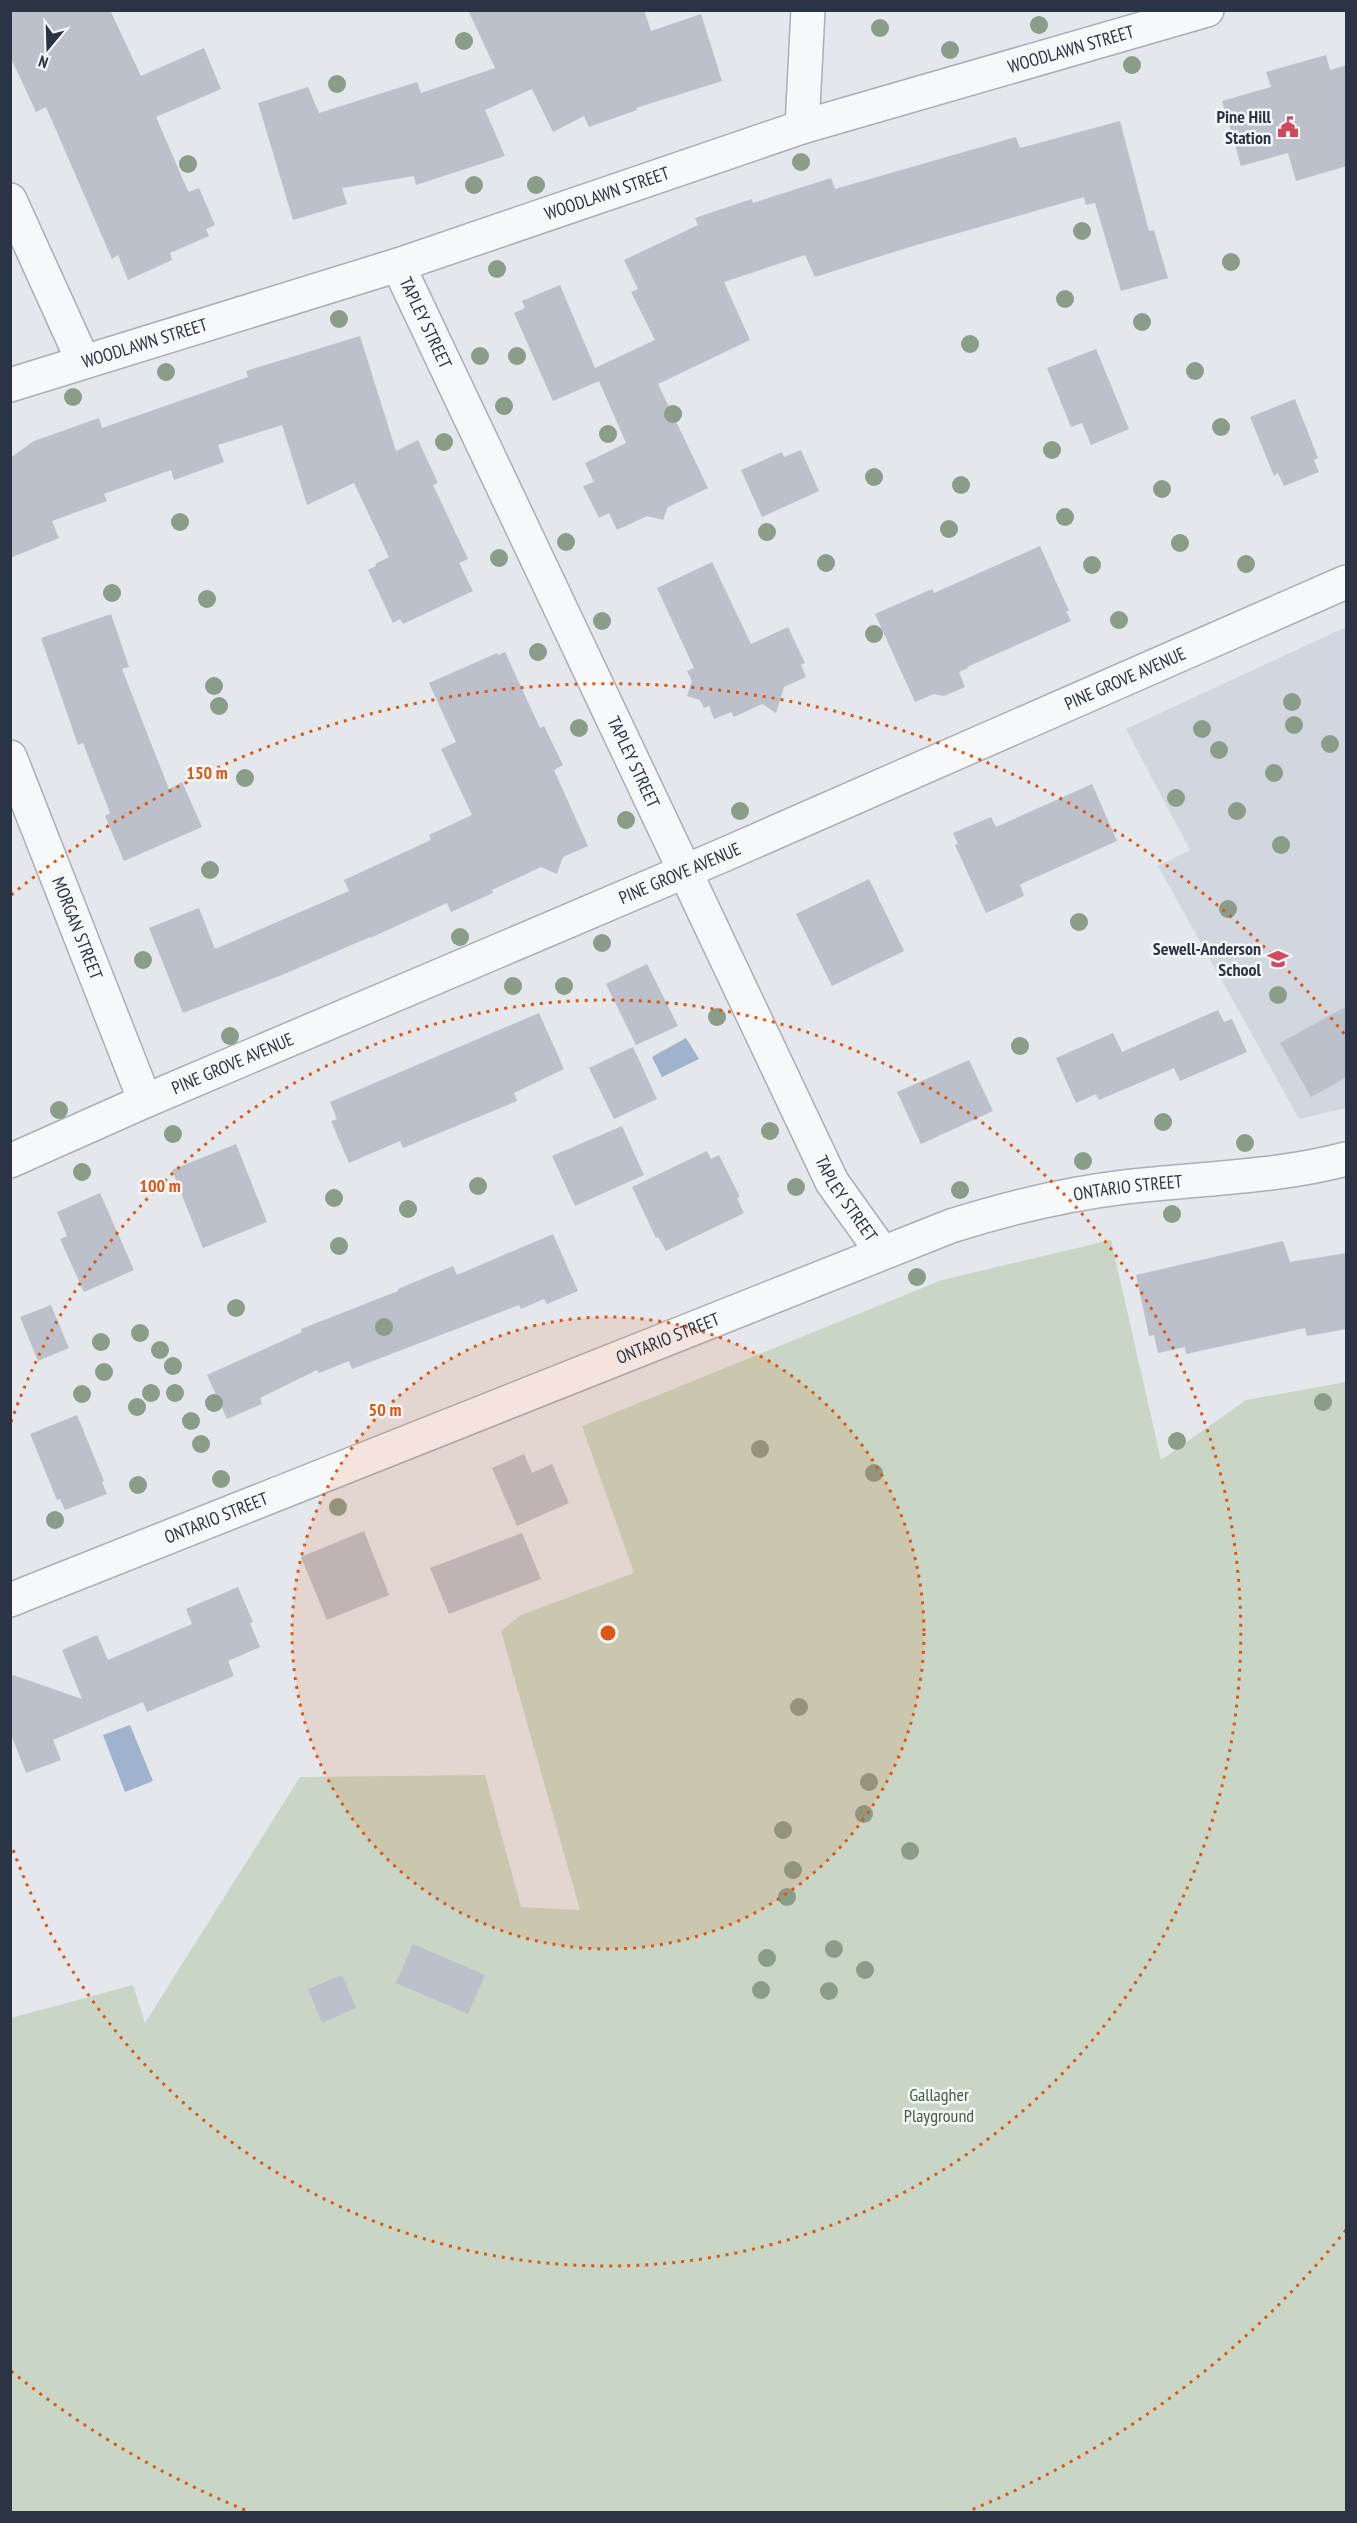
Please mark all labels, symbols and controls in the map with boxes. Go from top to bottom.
north arrow [18,18,78,78]
street label: WOODLAWN STREET [1005,20,1137,78]
text: N [36,51,50,73]
place label: Pine Hill Station [1216,105,1272,149]
public building icon: Pine Hill Station [1276,115,1300,139]
street label: WOODLAWN STREET [542,161,672,225]
street label: TAPLEY STREET [394,273,457,372]
street label: WOODLAWN STREET [79,313,210,373]
street label: PINE GROVE AVENUE [1061,642,1189,715]
street label: TAPLEY STREET [602,712,665,811]
text: 150 m [186,761,228,784]
street label: PINE GROVE AVENUE [615,837,744,909]
street label: MORGAN STREET [47,873,108,983]
place label: Sewell-Anderson School [1153,937,1262,981]
school or university icon: Sewell-Anderson School [1266,947,1290,971]
street label: PINE GROVE AVENUE [168,1027,297,1099]
street label: TAPLEY STREET [810,1152,883,1246]
street label: ONTARIO STREET [1071,1169,1183,1206]
text: 100 m [139,1174,181,1197]
street label: ONTARIO STREET [613,1307,723,1369]
text: 50 m [369,1398,401,1421]
street label: ONTARIO STREET [161,1487,271,1548]
centre of rings [598,1623,618,1643]
park label: Gallagher Playground [904,2083,974,2127]

